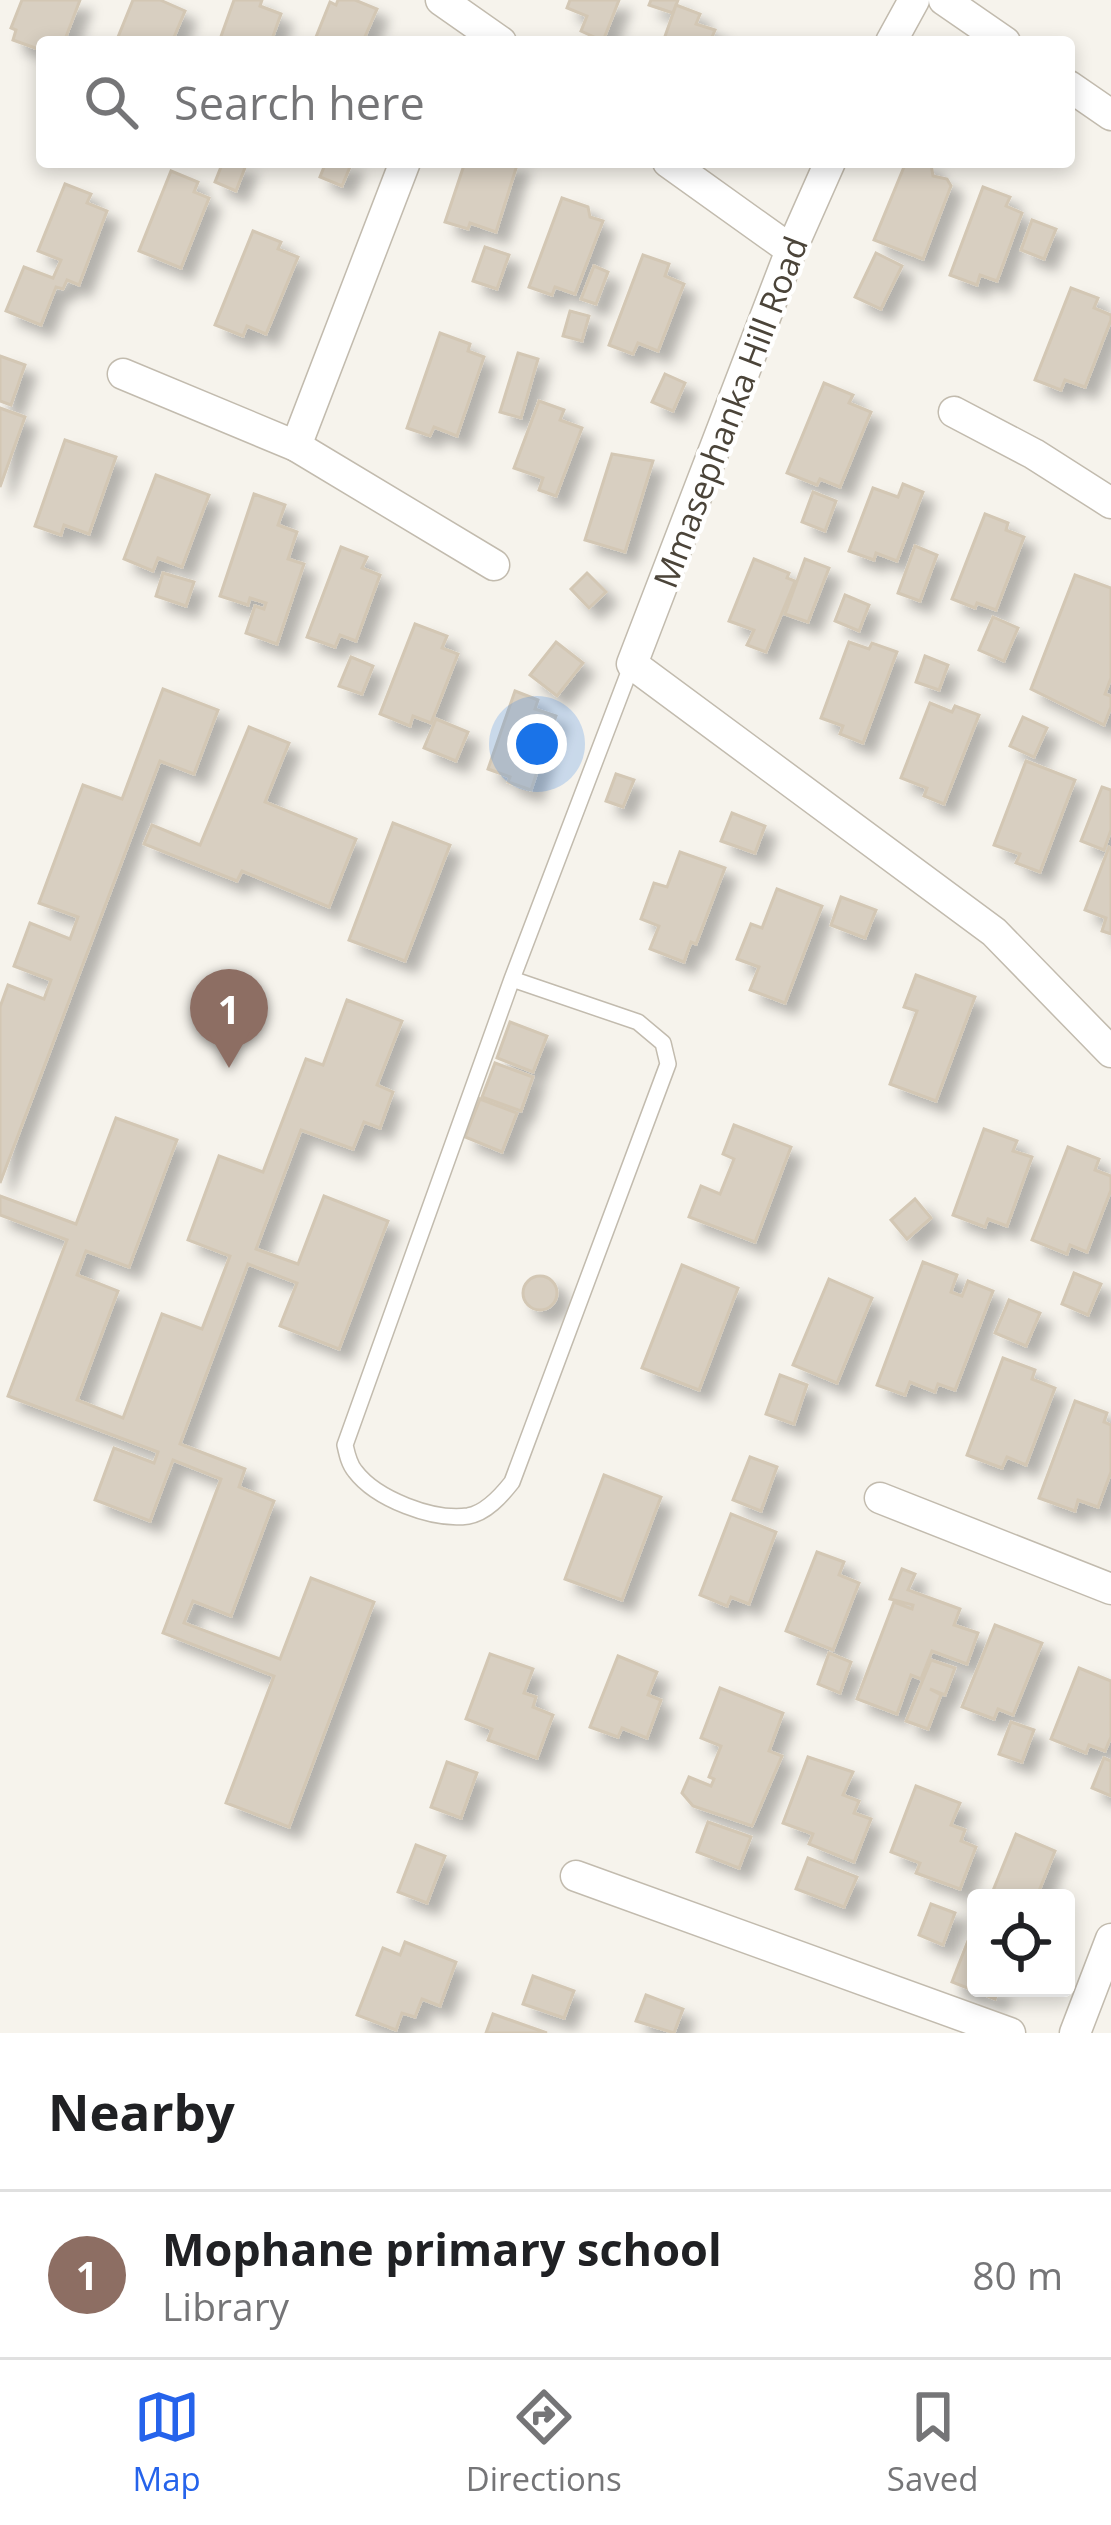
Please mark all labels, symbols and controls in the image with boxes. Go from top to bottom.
search box [36,36,1075,168]
icon: search [78,69,144,135]
text: Search here [174,72,425,133]
street label: Mmasephanka Hill Road [642,230,818,594]
your location [507,714,567,774]
pin: 1 [190,969,268,1068]
map controls [967,1889,1075,1997]
button: locate [967,1889,1075,1997]
text: Nearby [48,2076,235,2146]
text: Mophane primary school [162,2218,722,2279]
text: 1 [76,2248,98,2301]
text: 80 m [972,2248,1063,2301]
text: Library [162,2279,289,2332]
tab: Map [133,2384,201,2501]
tab: Directions [466,2384,622,2501]
tab: Saved [887,2384,978,2501]

